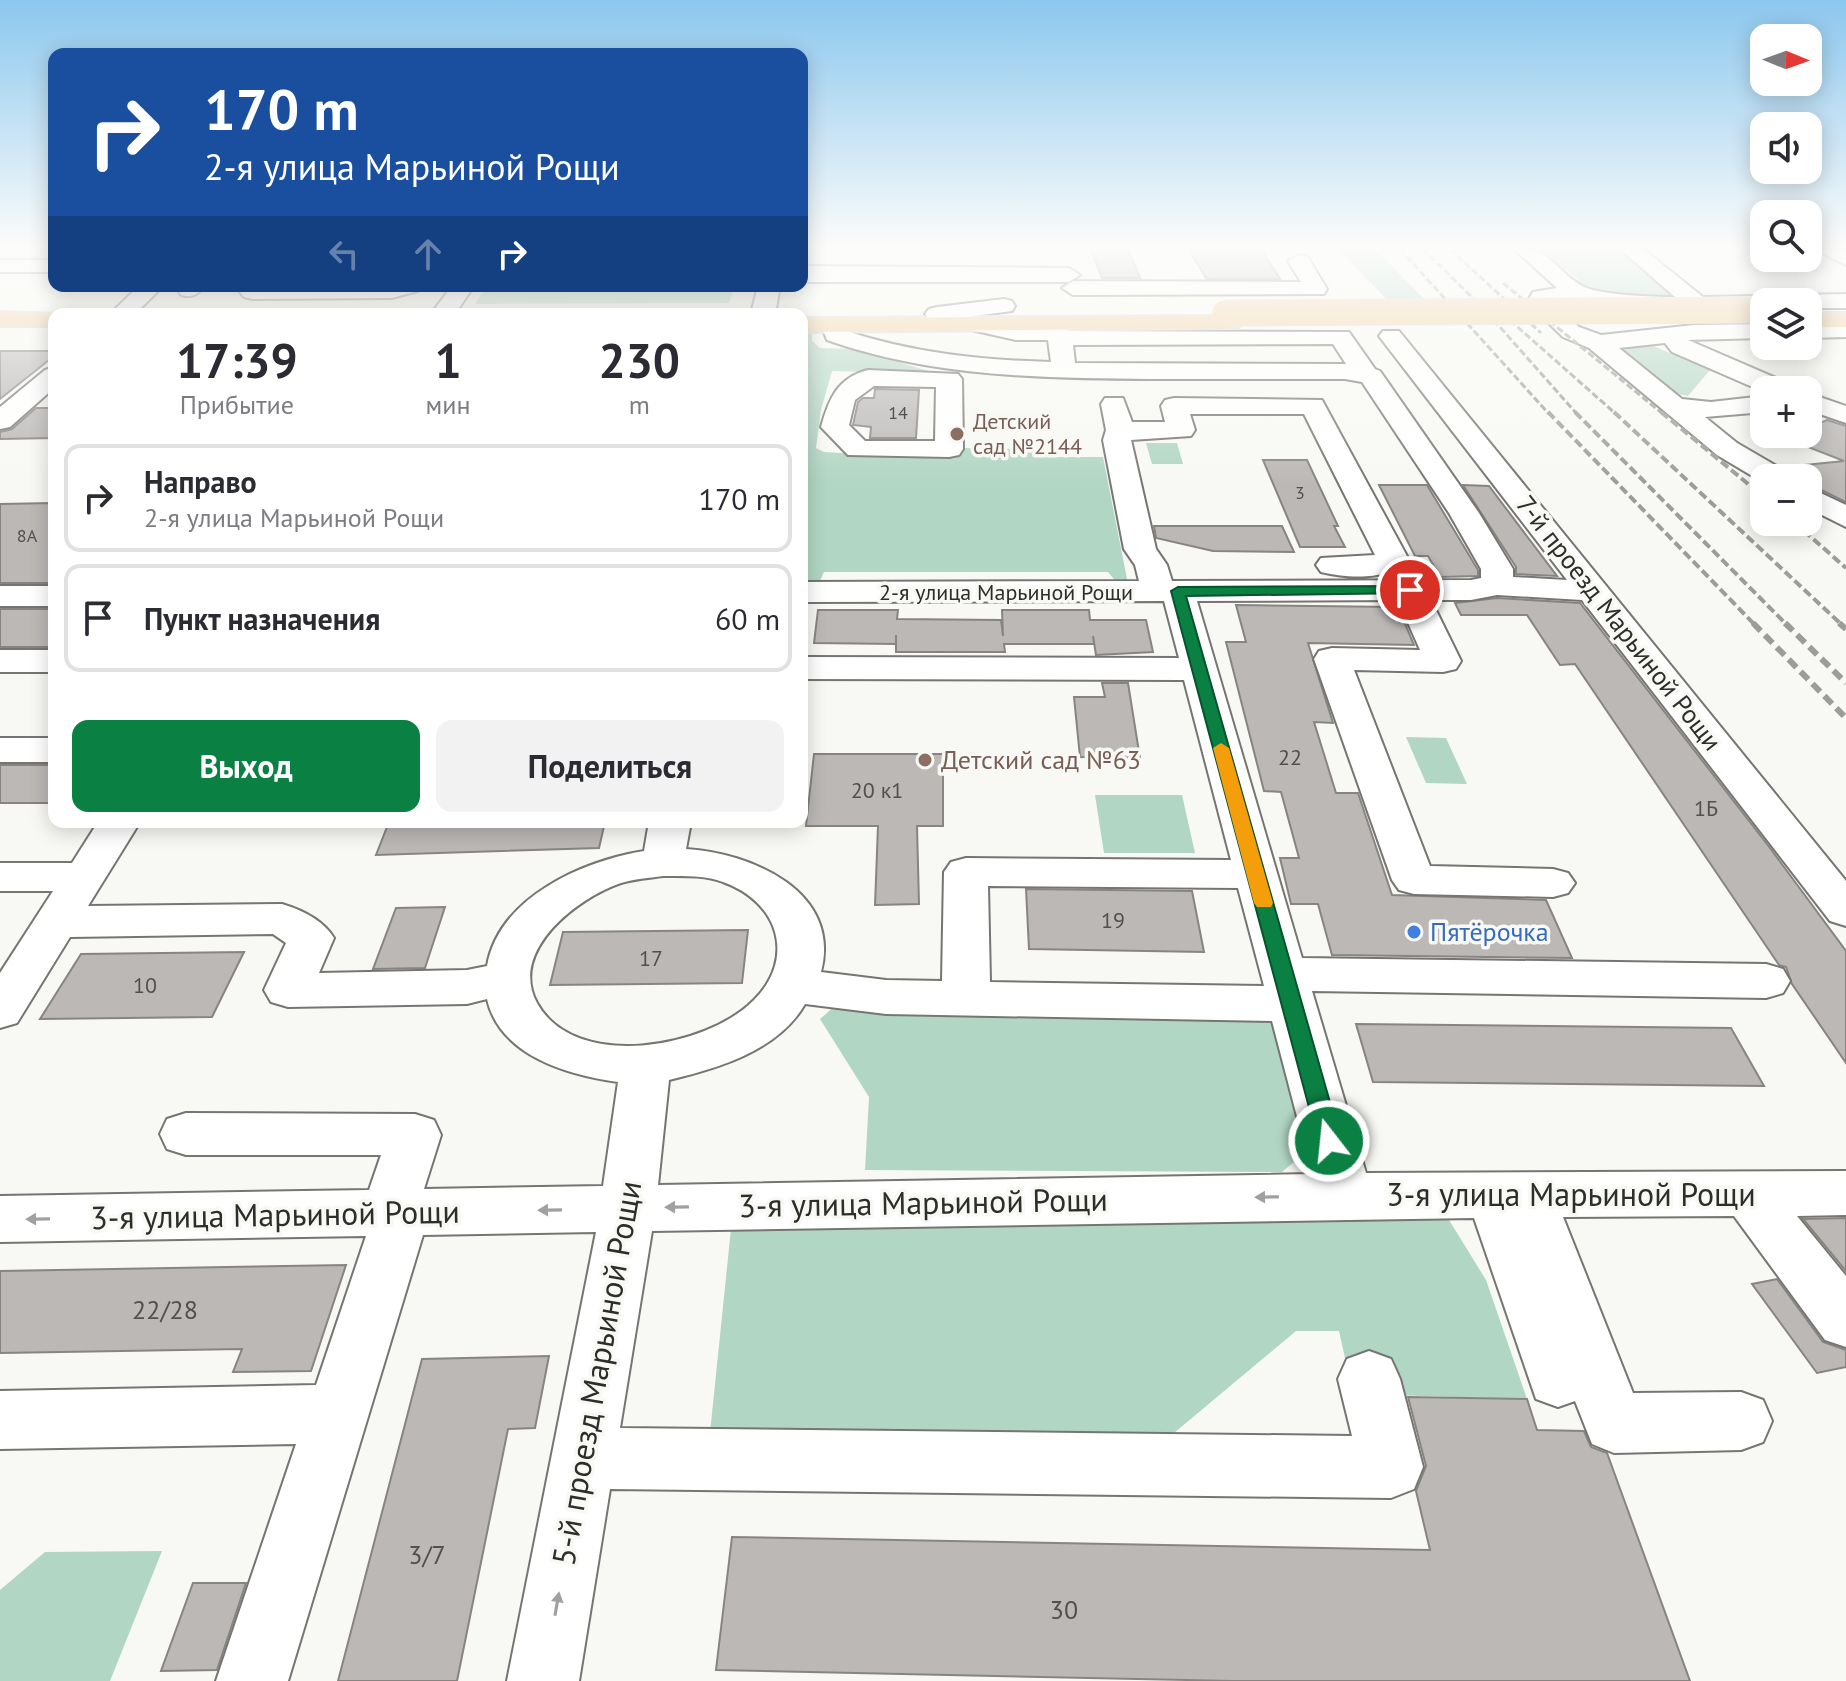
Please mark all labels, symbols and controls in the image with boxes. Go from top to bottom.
north arrow [1750,24,1822,96]
map controls [1750,24,1822,536]
text: 170 m [204,73,359,145]
icon: right [72,80,176,184]
button: sound [1750,112,1822,184]
text: 2-я улица Марьиной Рощи [204,143,620,190]
button: search [1750,200,1822,272]
icon: left [322,232,366,276]
icon: ahead [406,232,450,276]
icon: right [490,232,534,276]
button: layers [1750,288,1822,360]
text: 17:39 [176,329,298,391]
text: 1 [434,329,462,391]
text: 230 [598,329,680,391]
button: + [1750,376,1822,448]
text: Прибытие [180,388,294,421]
text: мин [426,388,471,421]
text: m [629,388,650,421]
house number: 14 [888,401,908,424]
place label: Детский сад №2144 [973,407,1082,460]
marker: Детский сад №2144 [948,425,966,443]
text: Направо [144,462,257,501]
button: − [1750,464,1822,536]
icon: right [76,476,120,520]
text: 170 m [699,479,780,518]
house number: 3 [1295,481,1305,504]
street label: 7-й проезд Марьиной Рощи [1509,488,1729,757]
text: 2-я улица Марьиной Рощи [144,501,444,534]
house number: 8А [17,524,38,547]
pin [1376,556,1444,624]
icon: arrive [1388,568,1432,612]
street label: 2-я улица Марьиной Рощи [879,578,1133,606]
icon: arrive [76,596,120,640]
text: Пункт назначения [144,599,380,638]
text: 60 m [715,599,780,638]
button: Выход [72,720,420,812]
button: Поделиться [436,720,784,812]
place label: Детский сад №63 [941,743,1141,776]
house number: 22 [1278,743,1302,771]
marker: Детский сад №63 [916,751,934,769]
house number: 20 к1 [851,776,903,804]
house number: 1Б [1694,794,1718,822]
house number: 19 [1101,906,1125,934]
place label: Пятёрочка [1430,915,1549,948]
marker: Пятёрочка [1405,923,1423,941]
house number: 17 [639,944,663,972]
house number: 10 [133,971,157,999]
position arrow [1287,1099,1371,1183]
street label: 3-я улица Марьиной Рощи [1386,1173,1756,1215]
street label: 5-й проезд Марьиной Рощи [542,1177,651,1568]
street label: 3-я улица Марьиной Рощи [738,1178,1108,1226]
street label: 3-я улица Марьиной Рощи [90,1190,460,1238]
one-way arrow [1254,1191,1279,1203]
one-way arrow [664,1201,689,1214]
one-way arrow [537,1204,562,1216]
one-way arrow [25,1212,50,1225]
house number: 22/28 [132,1293,198,1326]
house number: 3/7 [408,1538,446,1571]
one-way arrow [552,1591,564,1616]
house number: 30 [1050,1593,1078,1626]

